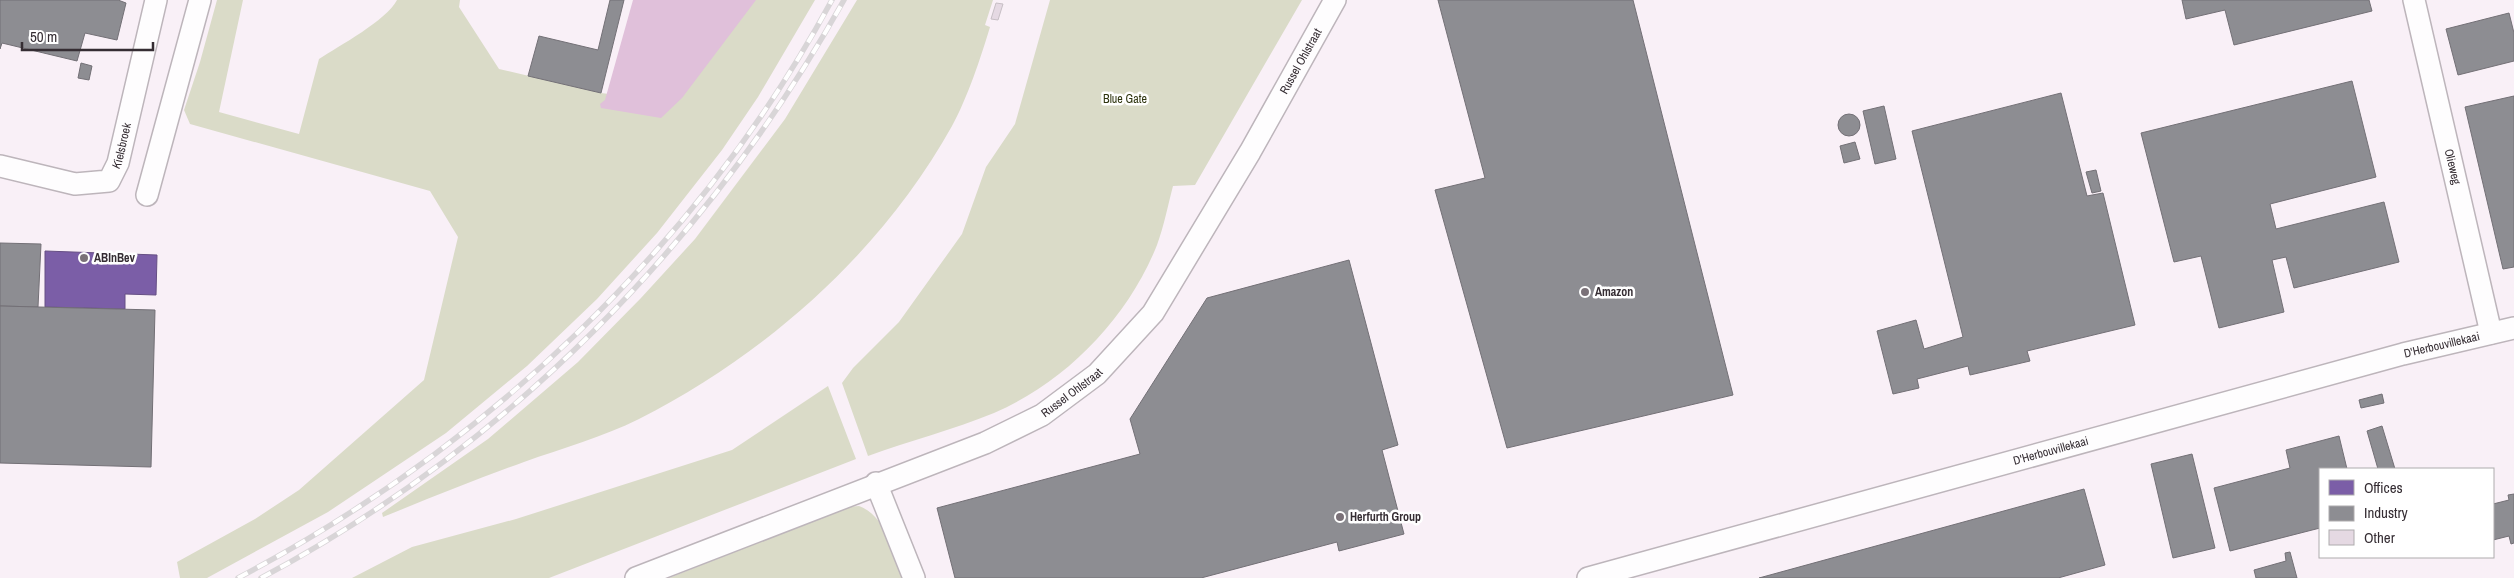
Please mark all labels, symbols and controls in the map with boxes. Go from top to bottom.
scale bar [22,20,154,52]
street label: Russel Ohlstraat [1276,25,1326,97]
text: 50 m [30,26,57,47]
park label: Blue Gate [1103,91,1147,107]
street label: Kielsbroek [108,121,135,172]
street label: Olieweg [2441,147,2465,187]
place label: ABInBev [94,250,136,266]
marker: ABInBev [78,252,90,264]
place label: Amazon [1595,284,1633,300]
marker: Amazon [1579,286,1591,298]
street label: D'Herbouvillekaai [2402,328,2481,362]
street label: Russel Ohlstraat [1038,365,1107,421]
street label: D'Herbouvillekaai [2011,433,2090,469]
legend [2319,468,2494,558]
text: Offices [2364,477,2403,498]
text: Industry [2364,502,2409,523]
place label: Herfurth Group [1350,509,1421,525]
marker: Herfurth Group [1334,511,1346,523]
text: Other [2364,527,2395,548]

